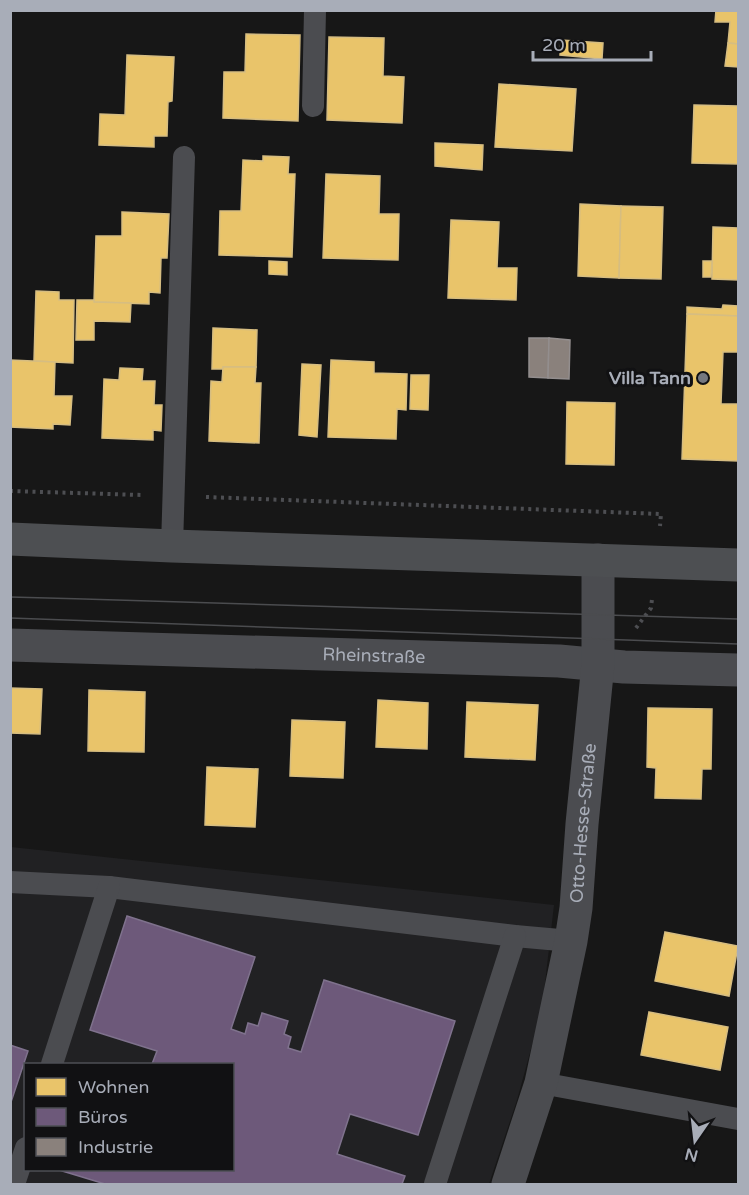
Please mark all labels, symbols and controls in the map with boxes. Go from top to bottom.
scale bar [533,24,652,62]
text: 20 m [542,34,586,56]
place label: Villa Tann [609,367,691,389]
marker: Villa Tann [696,371,710,385]
street label: Rheinstraße [322,643,426,668]
street label: Otto-Hesse-Straße [565,742,601,904]
legend [24,1063,234,1171]
text: Wohnen [78,1076,149,1098]
text: Büros [78,1106,128,1128]
north arrow [665,1111,725,1171]
text: Industrie [78,1136,153,1158]
text: N [683,1143,700,1166]

